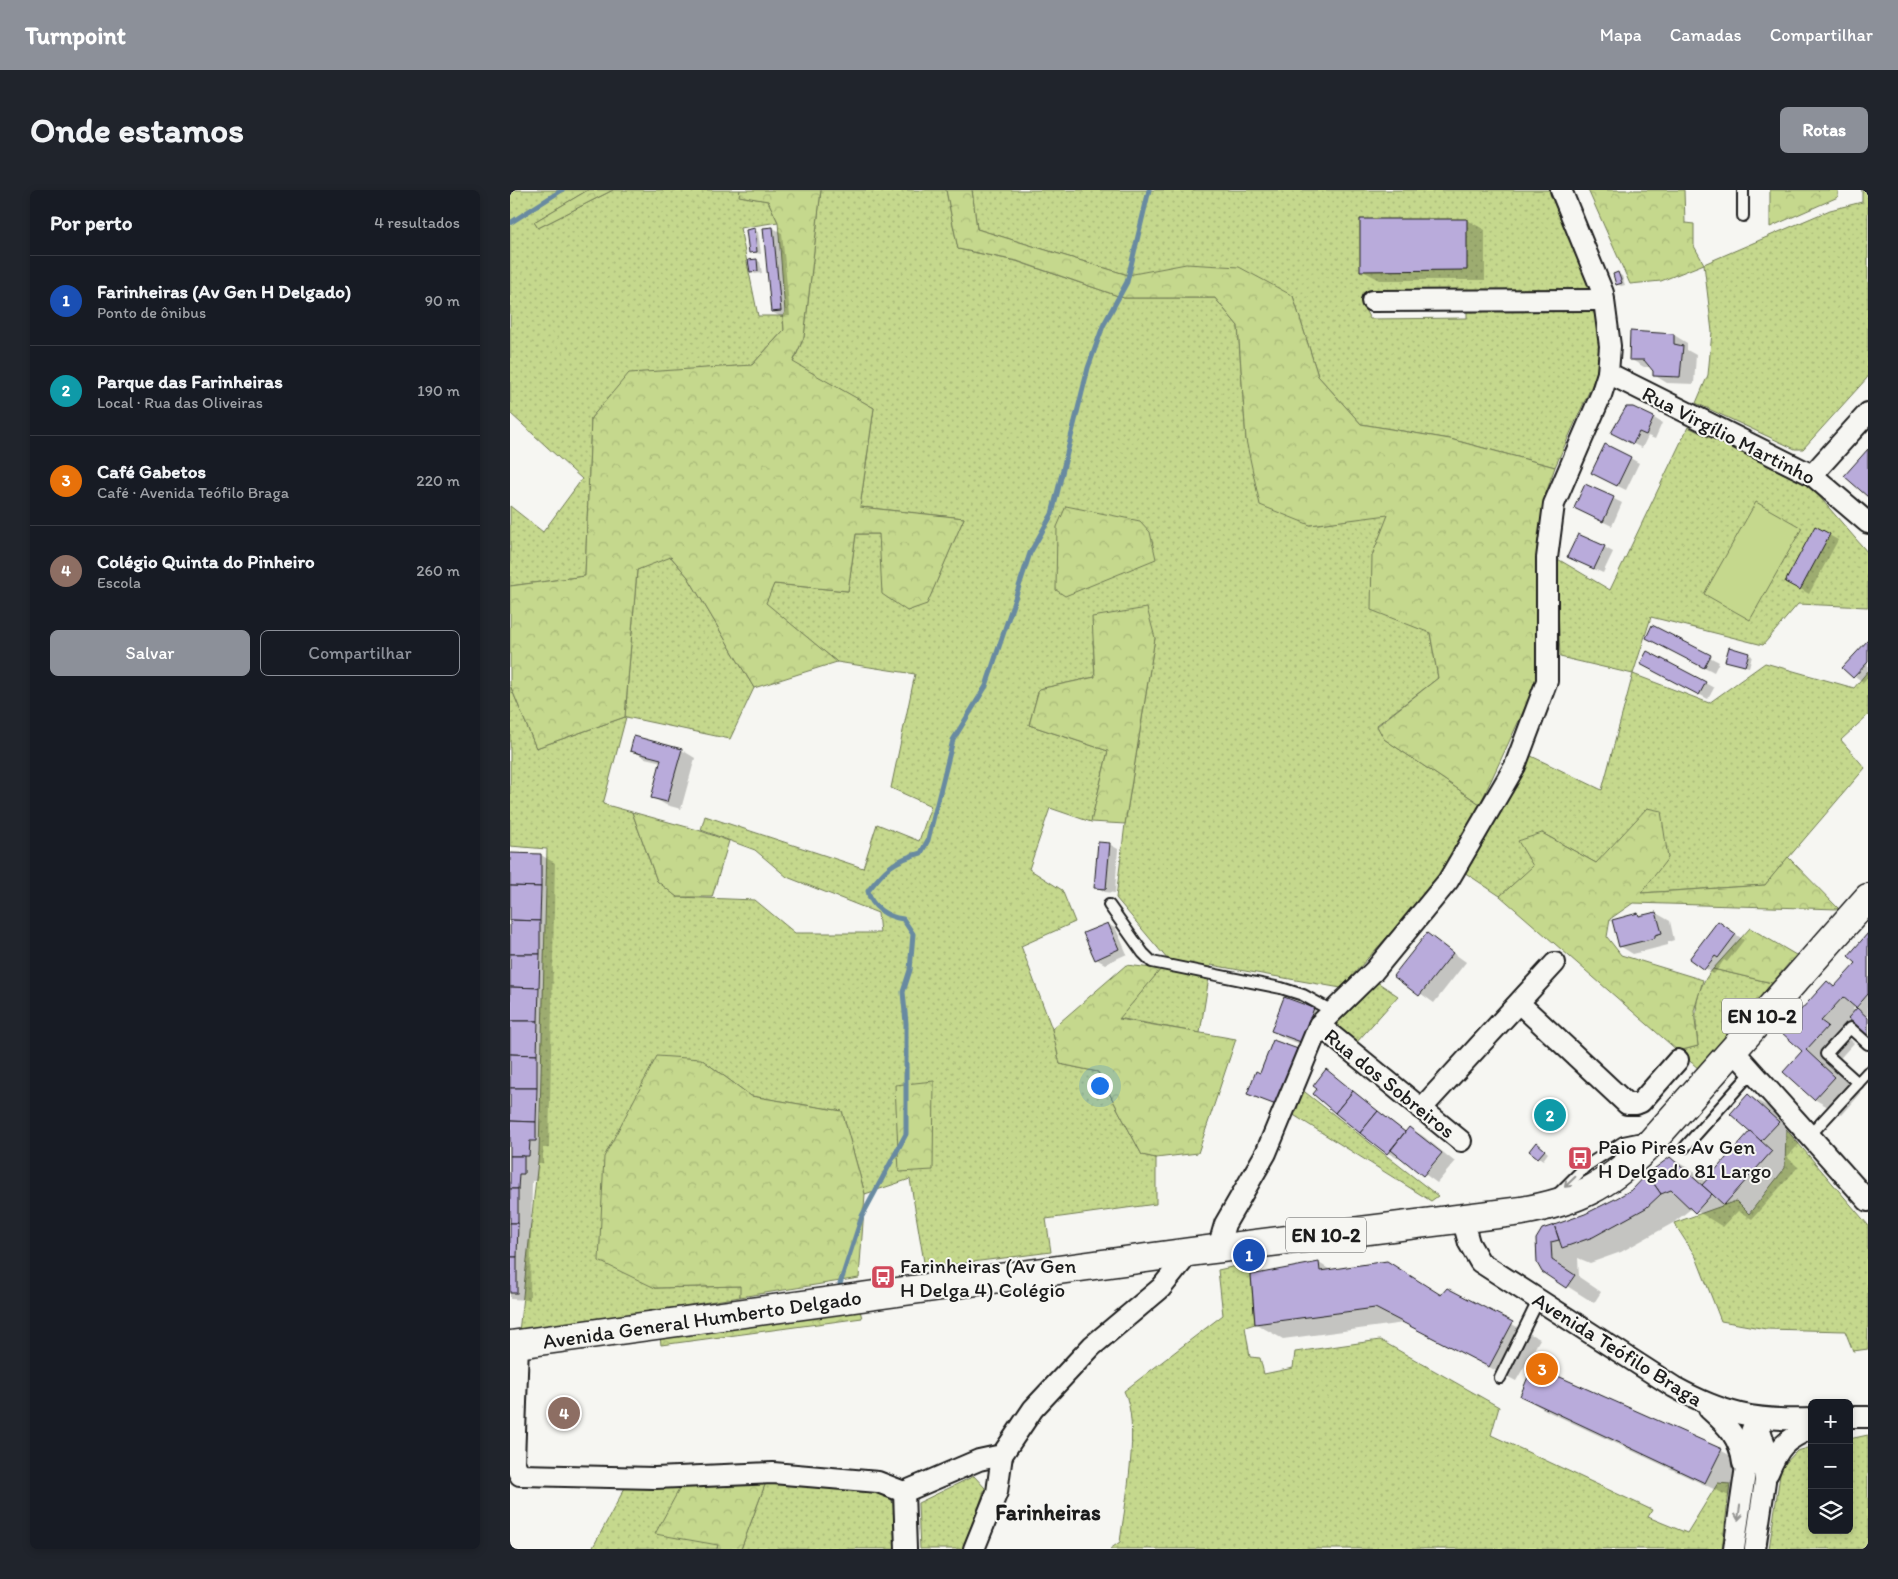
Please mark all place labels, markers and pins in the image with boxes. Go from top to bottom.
pin: 2 [1534,1096,1566,1134]
place label: Paio Pires Av Gen H Delgado 81 Largo [1598,1134,1772,1183]
bus stop icon: Paio Pires Av Gen H Delgado 81 Largo [1567,1145,1593,1171]
pin: 1 [1233,1236,1265,1274]
place label: Farinheiras (Av Gen H Delga 4) Colégio [900,1253,1077,1302]
bus stop icon: Farinheiras (Av Gen H Delga 4) Colégio [870,1264,896,1290]
pin: 3 [1526,1350,1558,1388]
pin: 4 [548,1394,580,1432]

